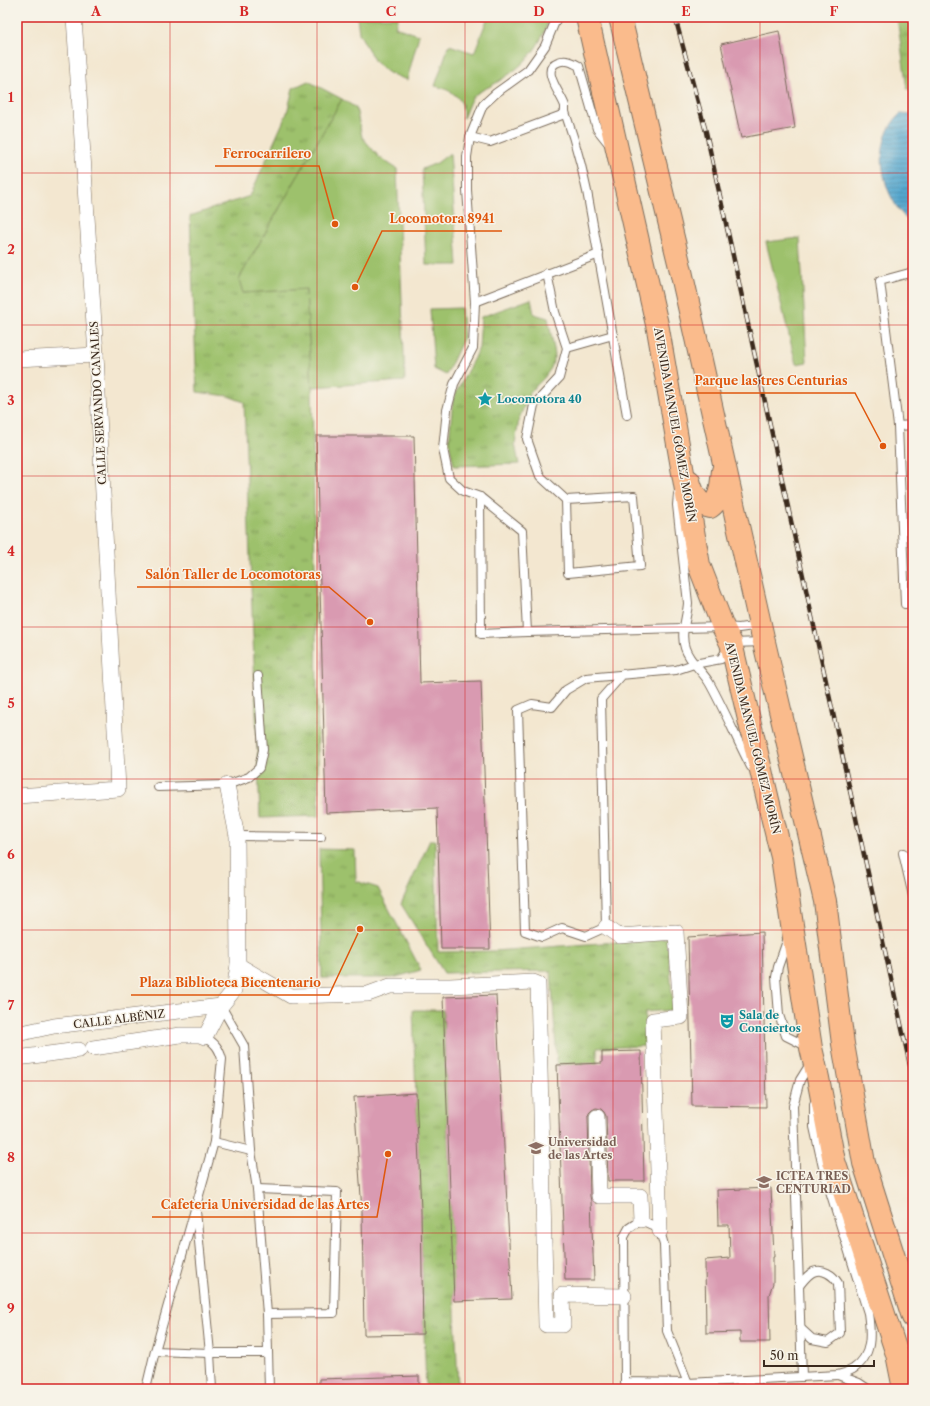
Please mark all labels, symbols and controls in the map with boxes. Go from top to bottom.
text: A [90,3,102,19]
text: B [239,3,249,19]
text: C [386,3,396,19]
text: D [533,3,545,19]
text: E [681,3,691,19]
text: F [830,3,839,19]
text: 1 [8,89,14,105]
callout: Ferrocarrilero [215,142,319,166]
text: Ferrocarrilero [223,146,312,161]
callout: Locomotora 8941 [382,207,502,231]
text: Locomotora 8941 [390,211,495,226]
text: 2 [7,241,15,257]
street label: CALLE SERVANDO CANALES [87,321,109,485]
street label: AVENIDA MANUEL GÓMEZ MORÍN [651,325,699,524]
callout: Parque las tres Centurias [686,369,855,393]
text: Parque las tres Centurias [694,373,848,388]
place icon: Locomotora 40 [476,390,494,408]
text: 3 [7,392,15,408]
place label: Locomotora 40 [497,392,582,406]
text: 4 [7,543,15,559]
callout: Salón Taller de Locomotoras [137,563,329,587]
text: Salón Taller de Locomotoras [145,567,321,582]
street label: AVENIDA MANUEL GÓMEZ MORÍN [722,639,784,836]
text: 5 [7,695,15,711]
text: 6 [7,846,15,862]
callout: Plaza Biblioteca Bicentenario [131,971,329,995]
text: Plaza Biblioteca Bicentenario [139,975,321,990]
text: 7 [8,997,15,1013]
street label: CALLE ALBÉNIZ [72,1006,166,1032]
place label: Sala de Conciertos [739,1008,801,1035]
theatre icon: Sala de Conciertos [718,1012,736,1030]
place label: Universidad de las Artes [548,1135,617,1162]
school or university icon: Universidad de las Artes [527,1139,545,1157]
text: 8 [7,1149,15,1165]
place label: ICTEA TRES CENTURIAD [776,1169,851,1196]
school or university icon: ICTEA TRES CENTURIAD [755,1173,773,1191]
callout: Cafeteria Universidad de las Artes [152,1193,377,1217]
text: Cafeteria Universidad de las Artes [161,1197,370,1212]
text: 9 [7,1300,15,1316]
scale bar [764,1342,874,1368]
text: 50 m [770,1348,799,1363]

